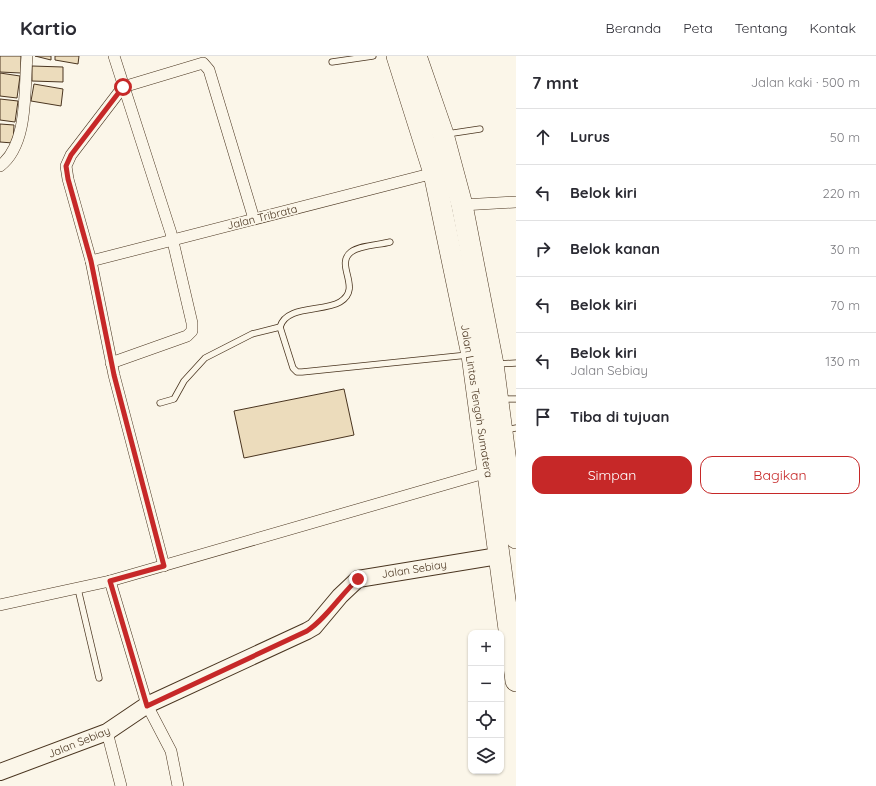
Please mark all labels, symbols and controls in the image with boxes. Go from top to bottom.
text: Kartio [20,16,77,40]
text: Beranda [606,19,661,37]
text: Peta [683,19,713,37]
text: Tentang [735,19,788,37]
text: Kontak [810,19,856,37]
text: 7 mnt [532,72,579,93]
text: Jalan kaki · 500 m [751,74,860,90]
route start [114,78,132,96]
icon: ahead [532,126,554,148]
text: Lurus [570,127,610,146]
text: 50 m [830,129,860,145]
icon: left [532,182,554,204]
text: Belok kiri [570,183,637,202]
text: 220 m [822,185,860,201]
street label: Jalan Tribrata [225,202,299,232]
icon: right [532,238,554,260]
text: Belok kanan [570,239,660,258]
text: 30 m [830,241,860,257]
icon: left [532,294,554,316]
text: Belok kiri [570,295,637,314]
text: 70 m [830,297,860,313]
street label: Jalan Lintas Tengah Sumatera [458,323,496,479]
text: Belok kiri [570,343,637,362]
icon: left [532,350,554,372]
text: 130 m [825,353,860,369]
text: Jalan Sebiay [570,362,648,378]
icon: arrive [532,406,554,428]
text: Tiba di tujuan [570,407,669,426]
button: Simpan [532,456,692,494]
button: Bagikan [700,456,860,494]
street label: Jalan Sebiay [380,557,448,581]
route end [349,570,367,588]
map controls [468,630,504,774]
button: + [468,630,504,666]
button: − [468,666,504,702]
button: locate [468,702,504,738]
street label: Jalan Sebiay [46,723,112,761]
button: layers [468,738,504,774]

